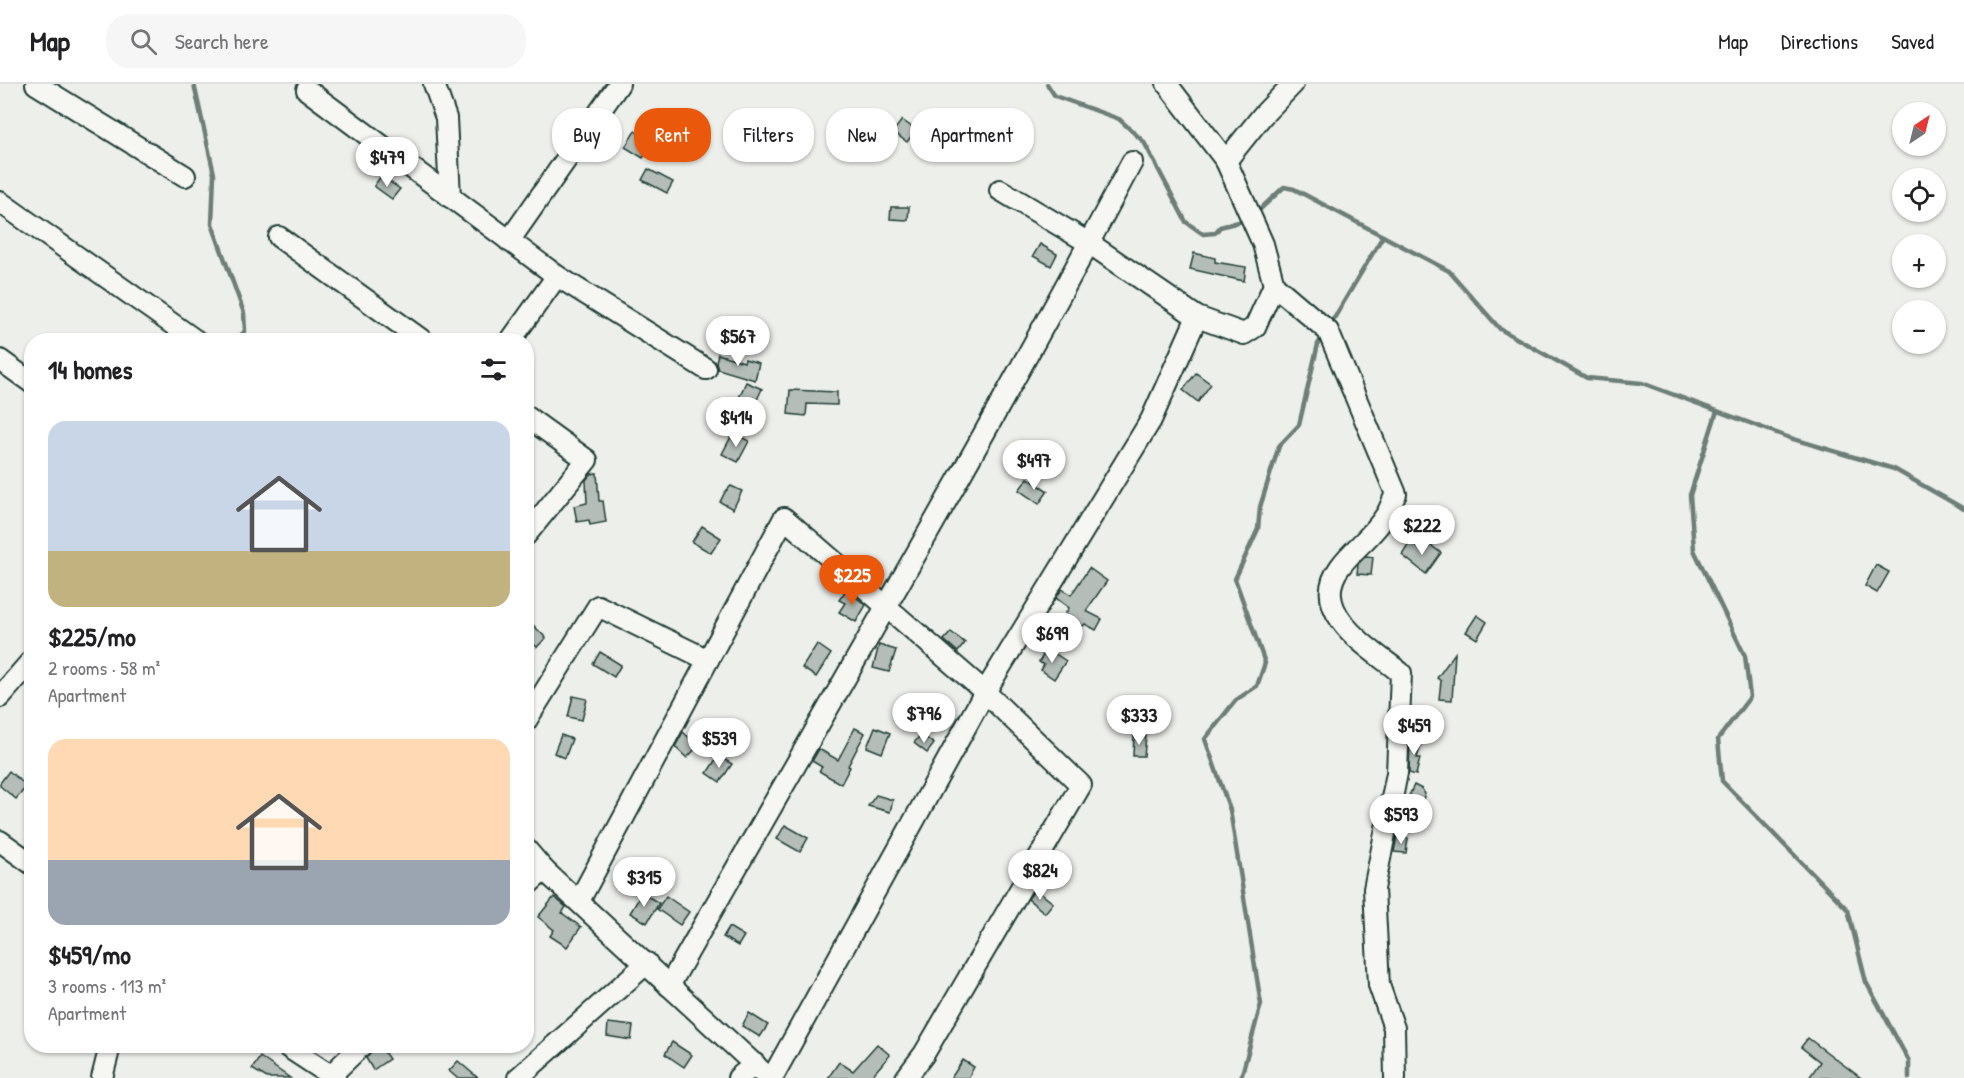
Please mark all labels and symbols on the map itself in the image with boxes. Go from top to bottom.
north arrow [1892,102,1946,156]
pin: $479 [351,137,423,188]
pin: $567 [702,316,774,367]
pin: $414 [700,397,772,448]
pin: $497 [998,440,1070,491]
pin: $222 [1386,505,1458,556]
pin: $225 [816,555,888,606]
pin: $699 [1016,613,1088,664]
pin: $796 [888,693,960,744]
pin: $333 [1103,695,1175,746]
pin: $459 [1378,705,1450,756]
pin: $539 [683,718,755,769]
pin: $593 [1365,794,1437,845]
pin: $824 [1004,850,1076,901]
pin: $315 [608,857,680,908]

